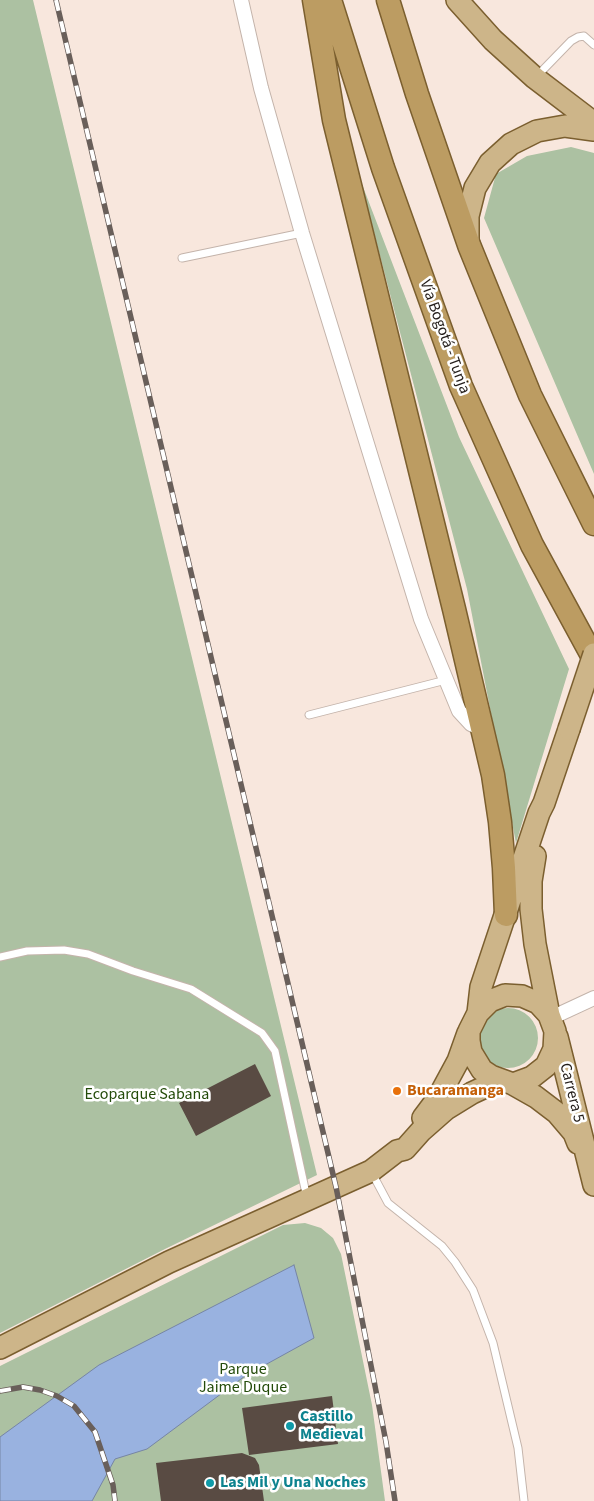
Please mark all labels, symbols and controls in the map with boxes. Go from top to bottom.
street label: Vía Bogotá - Tunja [414,277,474,397]
street label: Carrera 5 [554,1061,588,1125]
place label: Bucaramanga [407,1081,504,1101]
park label: Ecoparque Sabana [85,1085,209,1105]
marker: Bucaramanga [391,1085,403,1097]
park label: Parque Jaime Duque [199,1360,287,1398]
place label: Castillo Medieval [300,1407,363,1445]
marker: Castillo Medieval [284,1420,296,1432]
place label: Las Mil y Una Noches [220,1473,366,1493]
marker: Las Mil y Una Noches [204,1477,216,1489]

